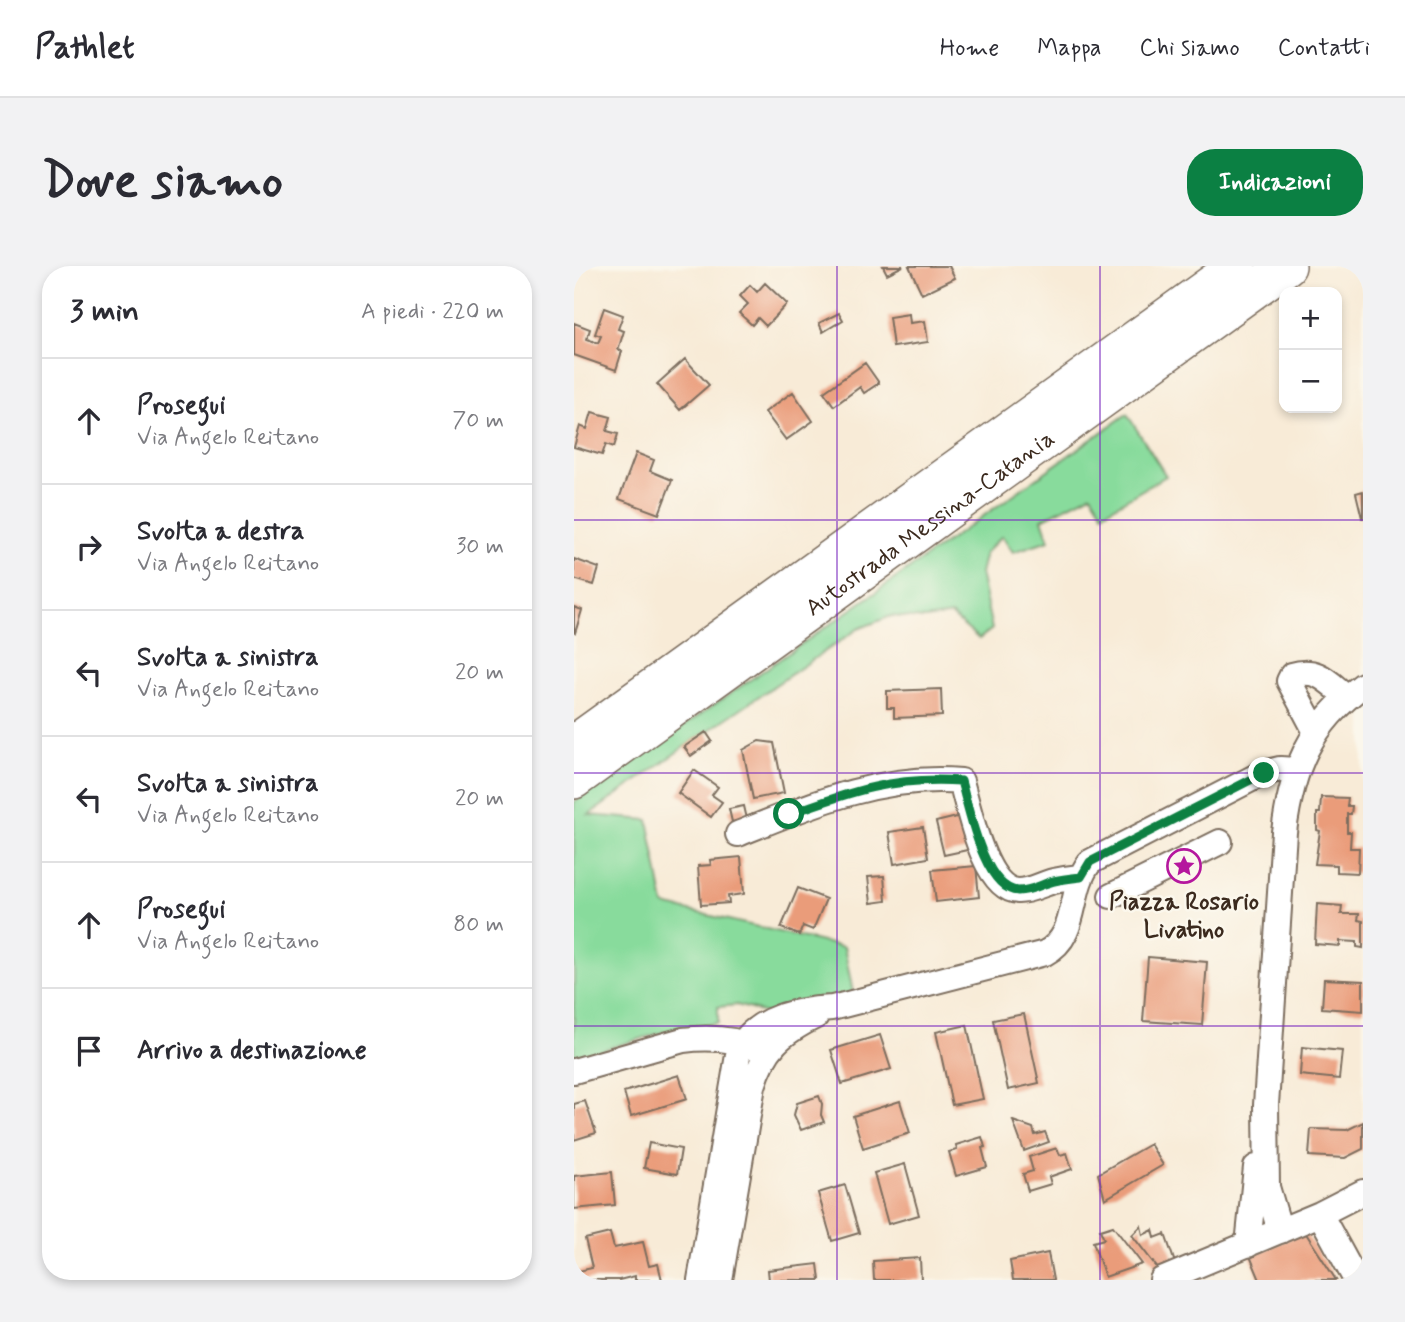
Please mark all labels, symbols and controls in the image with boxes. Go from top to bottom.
text: Pathlet [35,26,135,70]
text: Home [940,33,999,64]
text: Mappa [1037,33,1101,64]
text: Chi siamo [1139,33,1240,64]
text: Contatti [1278,33,1370,64]
button: Indicazioni [1187,149,1363,216]
text: Dove siamo [42,150,283,215]
map controls [1279,287,1342,413]
button: + [1279,287,1342,350]
text: 3 min [70,292,139,331]
text: A piedi · 220 m [361,297,504,327]
button: − [1279,350,1342,413]
text: Prosegui [137,389,226,423]
icon: ahead [70,402,108,440]
text: 70 m [452,406,504,436]
text: Via Angelo Reitano [137,423,319,453]
street label: Autostrada Messina-Catania [799,423,1061,624]
text: Svolta a destra [137,515,304,549]
icon: right [70,528,108,566]
text: 30 m [456,532,504,562]
text: Via Angelo Reitano [137,549,319,579]
text: Svolta a sinistra [137,641,319,675]
icon: left [70,654,108,692]
text: 20 m [455,658,504,688]
text: Via Angelo Reitano [137,675,319,705]
route end [1248,757,1279,788]
text: Svolta a sinistra [137,767,319,801]
icon: left [70,780,108,818]
text: 20 m [455,784,504,814]
route start [773,798,804,829]
text: Via Angelo Reitano [137,801,319,831]
place icon: Piazza Rosario Livatino [1165,847,1203,885]
place label: Piazza Rosario Livatino [1109,887,1259,946]
text: Prosegui [137,893,226,927]
icon: ahead [70,906,108,944]
text: 80 m [453,910,504,940]
text: Via Angelo Reitano [137,927,319,957]
icon: arrive [70,1032,108,1070]
text: Arrivo a destinazione [137,1034,367,1068]

